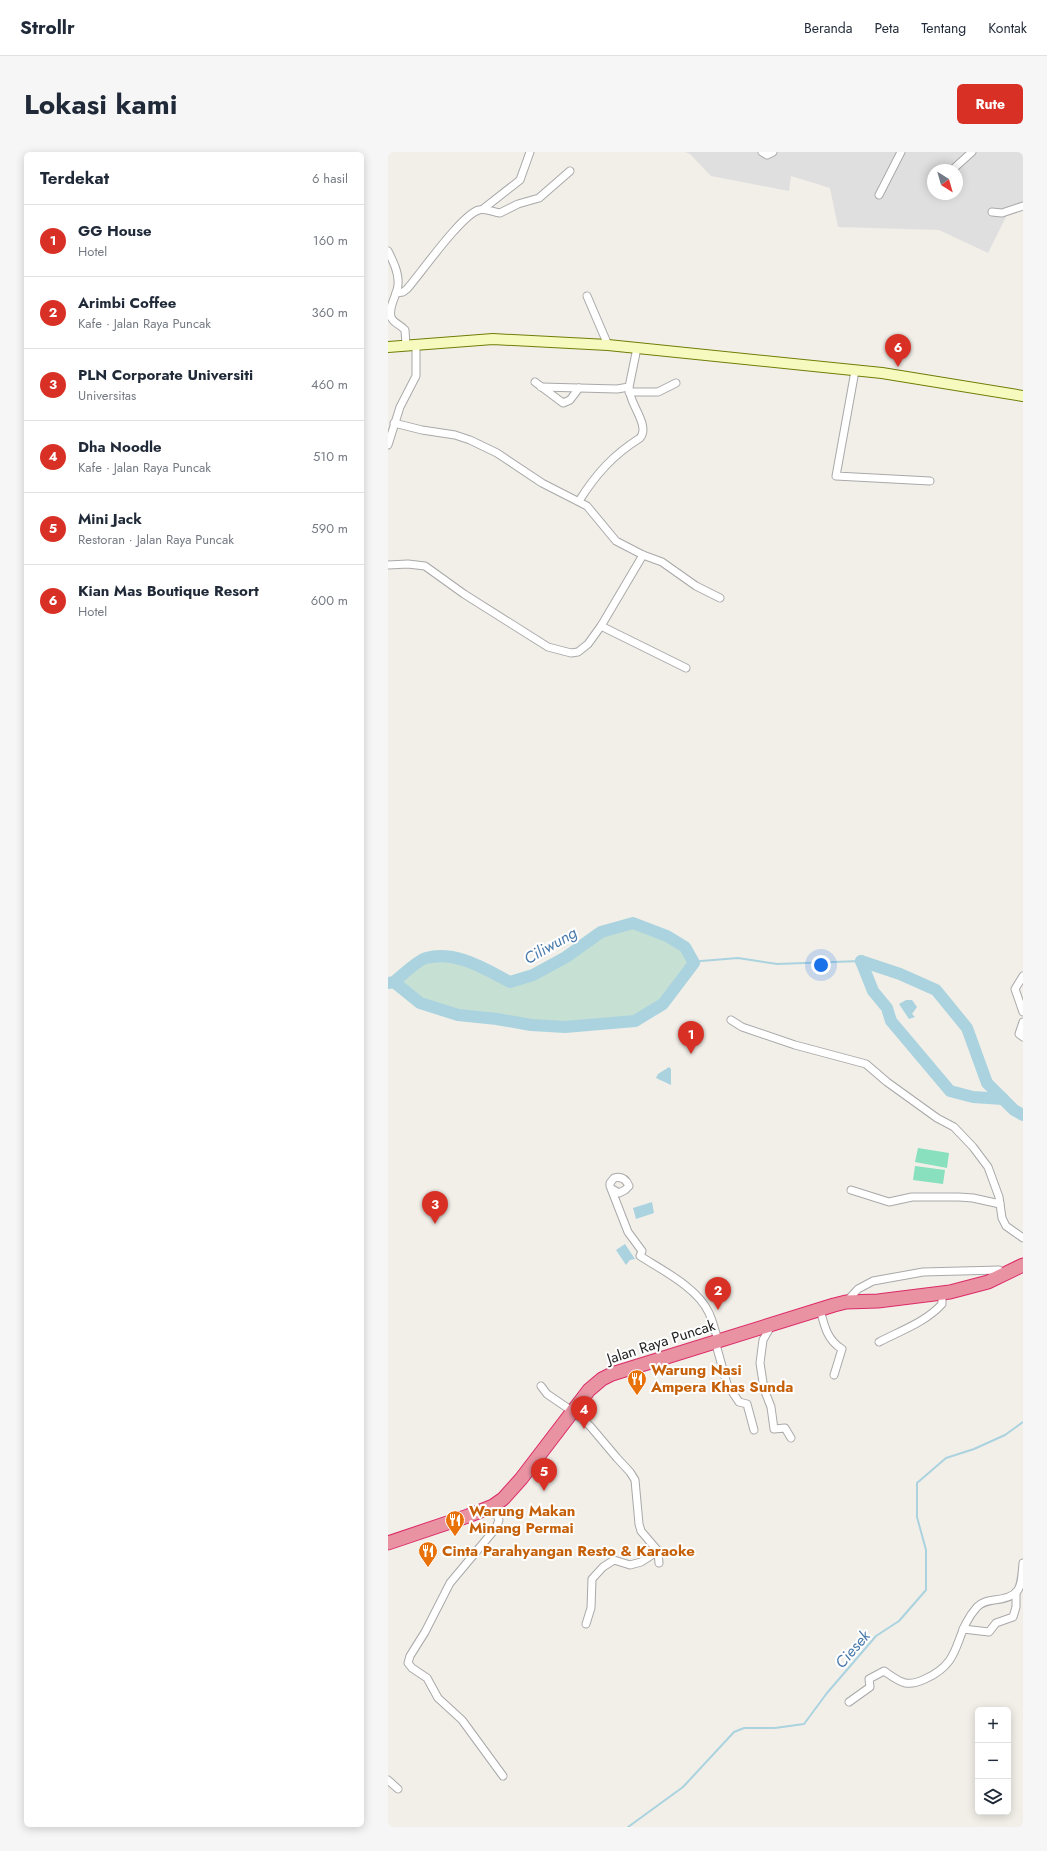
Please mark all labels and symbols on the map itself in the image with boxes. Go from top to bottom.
north arrow [927,164,963,200]
pin: 6 [885,334,911,367]
water label: Ciliwung [519,921,581,970]
your location [811,955,831,975]
pin: 1 [678,1021,704,1054]
pin: 3 [422,1191,448,1224]
pin: 2 [705,1277,731,1310]
street label: Jalan Raya Puncak [602,1314,718,1370]
place label: Warung Nasi Ampera Khas Sunda [650,1359,793,1398]
restaurant icon: Warung Nasi Ampera Khas Sunda [626,1368,648,1396]
pin: 4 [571,1396,597,1429]
pin: 5 [531,1458,557,1491]
place label: Warung Makan Minang Permai [469,1500,575,1539]
restaurant icon: Warung Makan Minang Permai [444,1509,466,1537]
restaurant icon: Cinta Parahyangan Resto & Karaoke [417,1540,439,1568]
place label: Cinta Parahyangan Resto & Karaoke [442,1540,695,1562]
water label: Ciesek [829,1624,876,1673]

